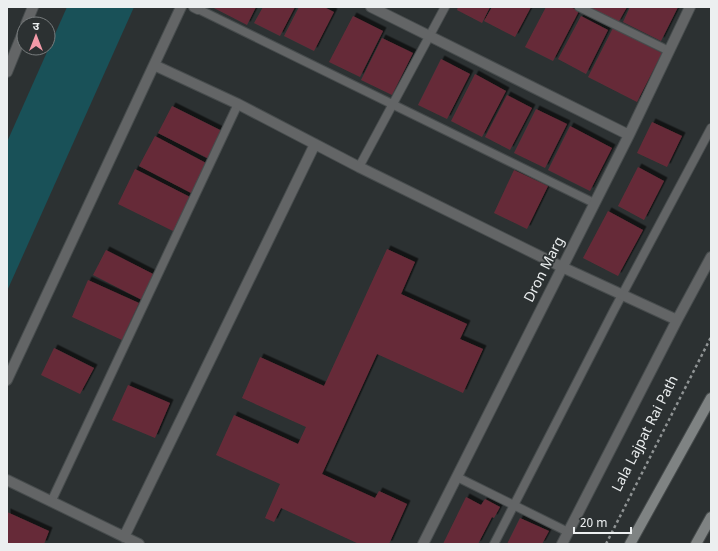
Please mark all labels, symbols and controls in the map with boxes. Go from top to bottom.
north arrow [16,16,56,56]
text: उ [33,20,40,34]
street label: Dron Marg [520,234,570,306]
street label: Lala Lajpat Rai Path [608,373,684,495]
scale bar [574,509,631,535]
text: 20 m [580,516,608,532]

